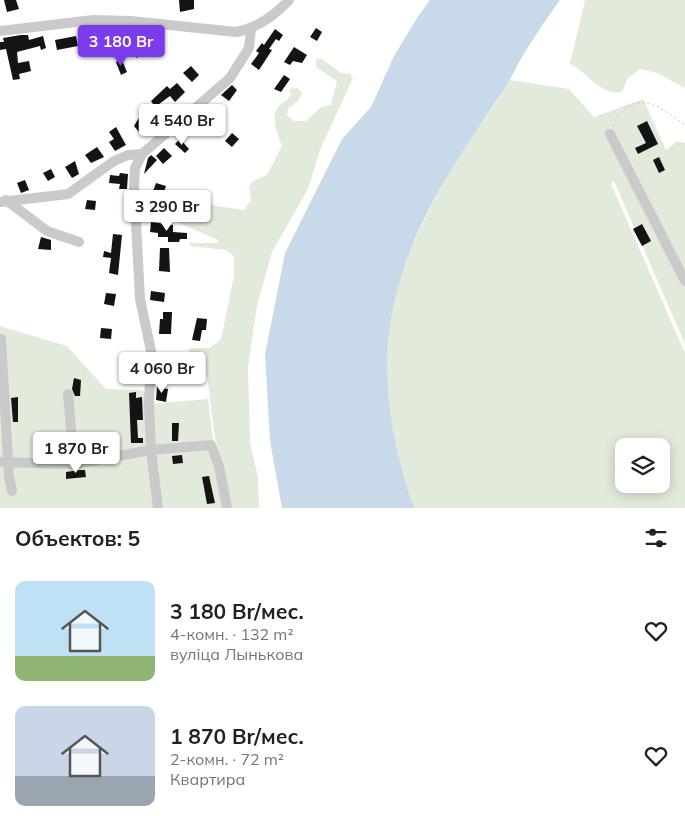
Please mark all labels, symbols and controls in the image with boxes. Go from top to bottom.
pin: 3 180 Br [69,24,173,67]
text: 3 180 Br [89,31,153,51]
pin: 4 540 Br [130,104,234,146]
text: 4 540 Br [150,110,214,130]
pin: 3 290 Br [115,190,219,232]
text: 3 290 Br [135,196,199,216]
pin: 4 060 Br [110,352,214,394]
text: 4 060 Br [130,358,194,378]
pin: 1 870 Br [24,432,128,474]
text: 1 870 Br [44,438,108,458]
map controls [615,438,670,493]
button: layers [615,438,670,493]
icon: filters [642,524,670,552]
text: Объектов: 5 [15,525,140,551]
text: 3 180 Br/мес. [170,598,304,624]
icon: home [55,601,115,661]
icon: heart [642,617,670,645]
text: 4-комн. · 132 m² [170,624,294,644]
text: вуліца Лынькова [170,644,303,664]
text: 1 870 Br/мес. [170,723,304,749]
icon: home [55,726,115,786]
icon: heart [642,742,670,770]
text: 2-комн. · 72 m² [170,749,284,769]
text: Квартира [170,769,245,789]

